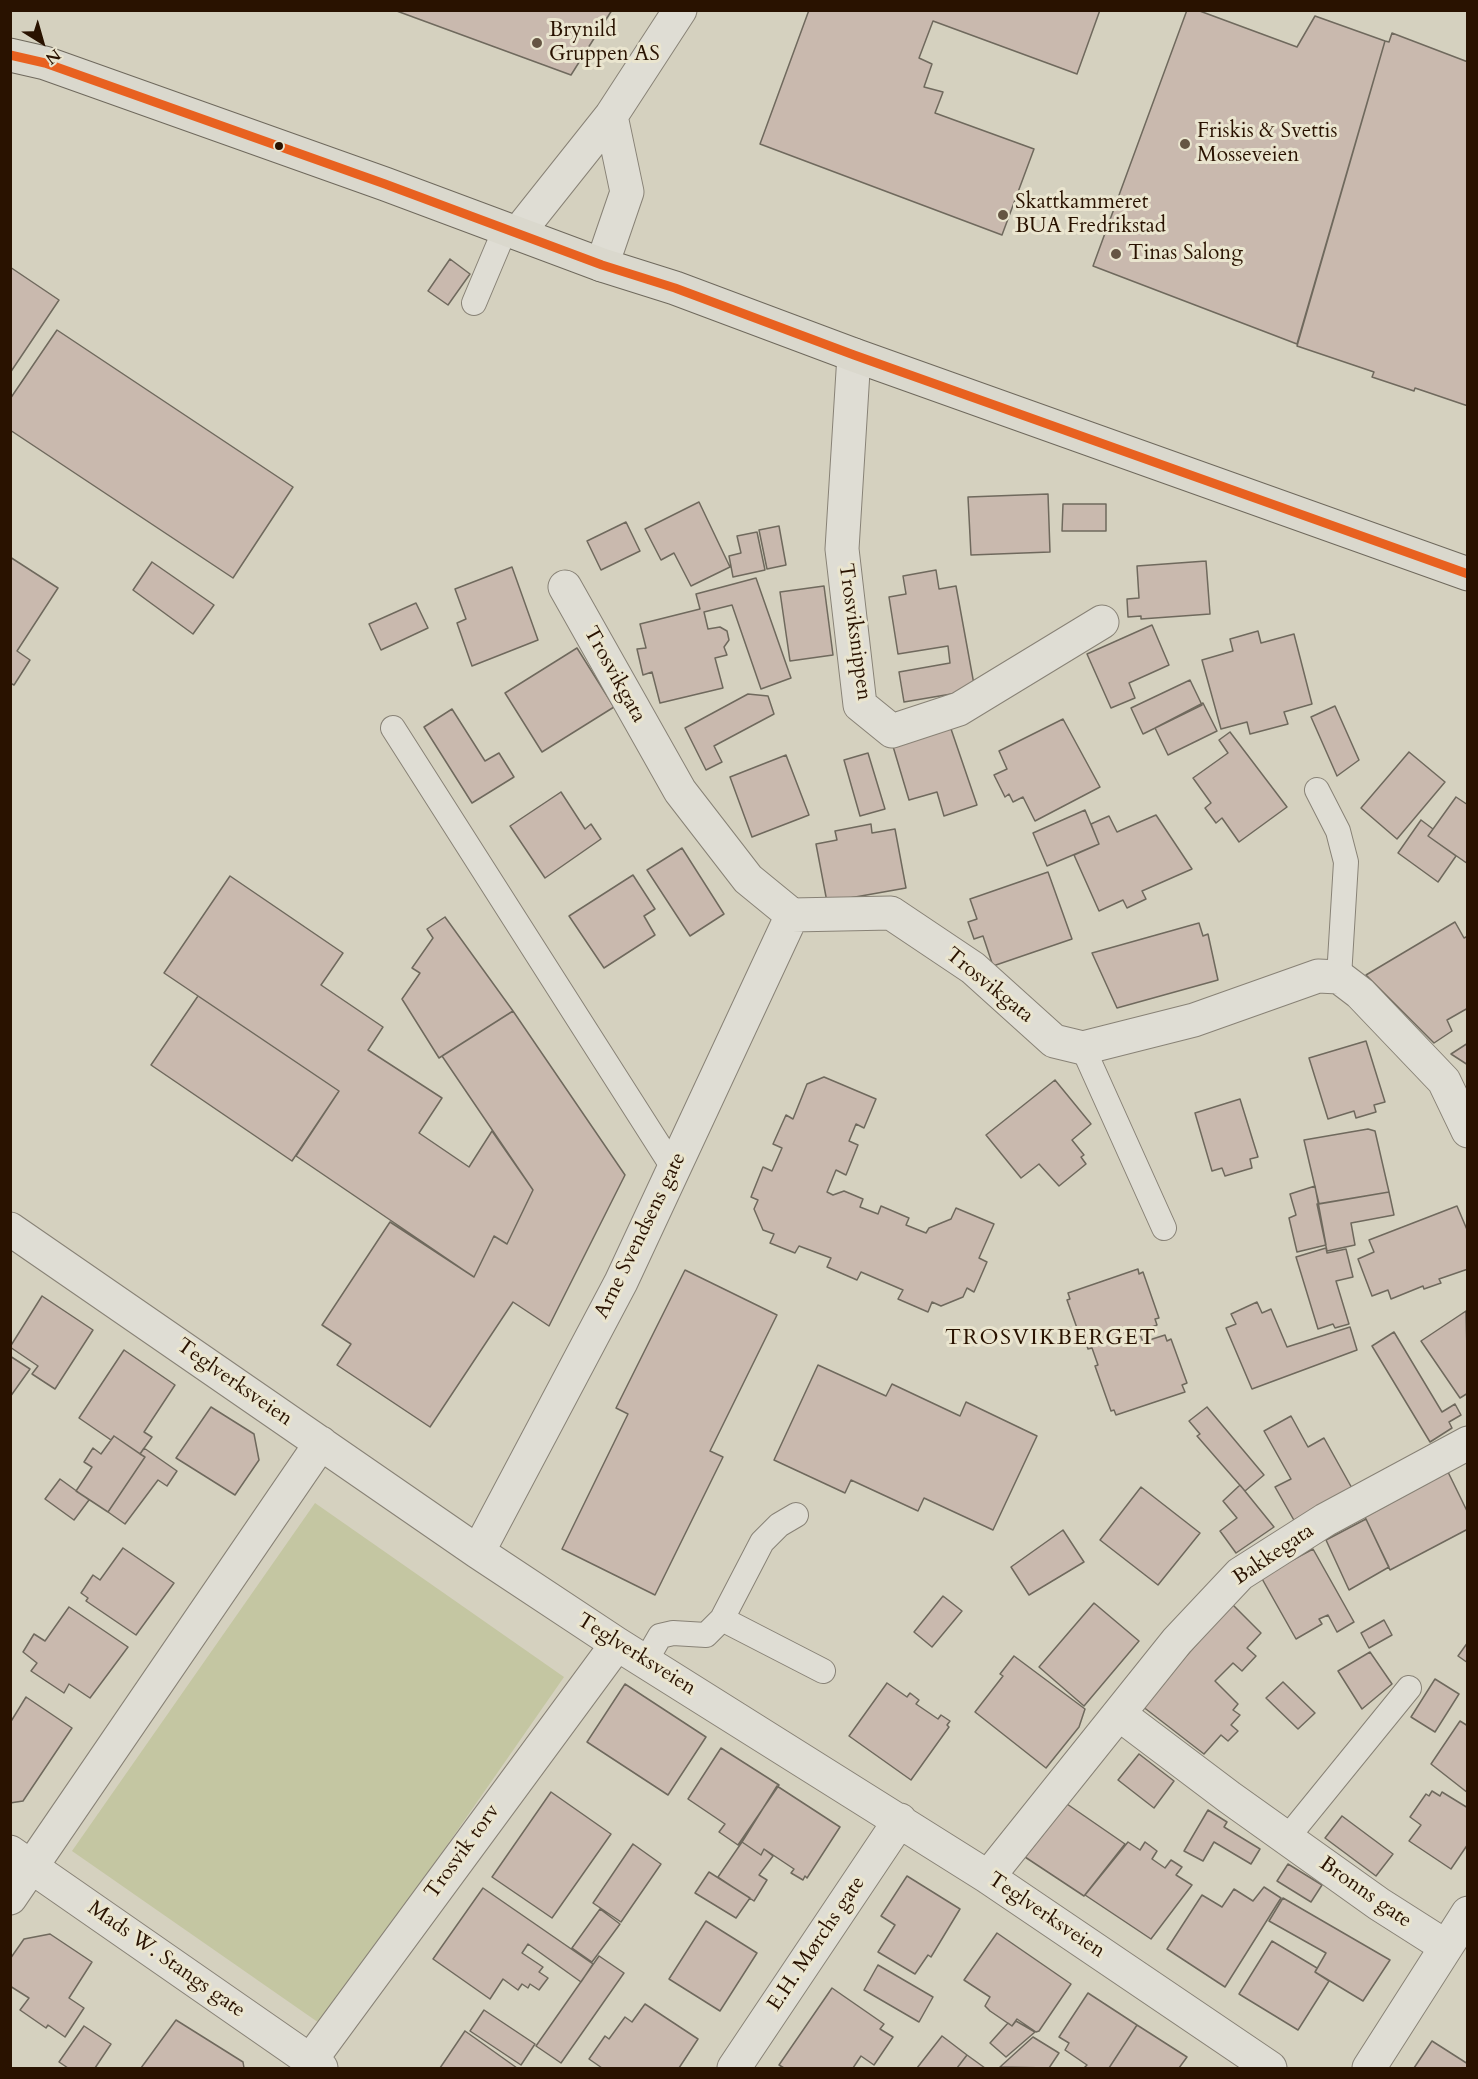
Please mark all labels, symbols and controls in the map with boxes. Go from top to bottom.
north arrow [12,12,72,72]
place label: Brynild Gruppen AS [549,18,660,68]
marker: Brynild Gruppen AS [530,36,544,50]
text: N [41,43,65,69]
place label: Friskis & Svettis Mosseveien [1197,119,1337,169]
marker: Friskis & Svettis Mosseveien [1178,137,1192,151]
unlabelled marker [273,140,285,152]
place label: Skattkammeret BUA Fredrikstad [1015,190,1166,240]
marker: Skattkammeret BUA Fredrikstad [996,208,1010,222]
place label: Tinas Salong [1128,241,1243,267]
marker: Tinas Salong [1109,247,1123,261]
street label: Trosviksnippen [832,562,876,702]
street label: Trosvikgata [577,623,651,727]
street label: Trosvikgata [940,943,1038,1029]
street label: Arne Svendsens gate [590,1149,692,1323]
district label: TROSVIKBERGET [945,1326,1157,1352]
street label: Teglverksveien [171,1334,297,1432]
street label: Bakkegata [1229,1519,1319,1591]
street label: Teglverksveien [572,1608,700,1702]
street label: Trosvik torv [420,1800,506,1904]
street label: Bronns gate [1314,1852,1416,1934]
street label: Teglverksveien [983,1868,1109,1964]
street label: E.H. Mørchs gate [763,1872,871,2016]
street label: Mads W. Stangs gate [82,1896,250,2024]

